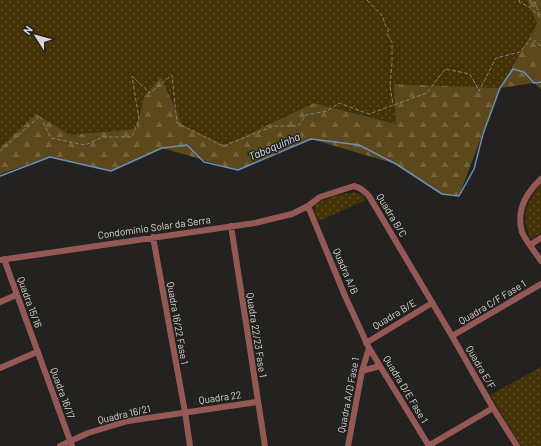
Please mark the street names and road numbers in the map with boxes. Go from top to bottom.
street label: Quadra B/C [374,191,410,239]
street label: Condomínio Solar da Serra [97,213,211,241]
street label: Quadra A/B [331,246,361,296]
street label: Quadra 15/16 [15,275,45,329]
street label: Quadra C/F Fase 1 [456,277,528,327]
street label: Quadra 16/22 Fase 1 [165,281,191,365]
street label: Quadra 22/23 Fase 1 [244,292,270,378]
street label: Quadra B/E [370,296,418,332]
street label: Quadra E/F [464,343,498,391]
street label: Quadra D/E Fase 1 [381,353,431,425]
street label: Quadra A/D Fase 1 [335,356,361,434]
street label: Quadra 16/17 [48,366,78,420]
street label: Quadra 22 [198,388,242,406]
street label: Quadra 16/21 [96,402,152,426]

